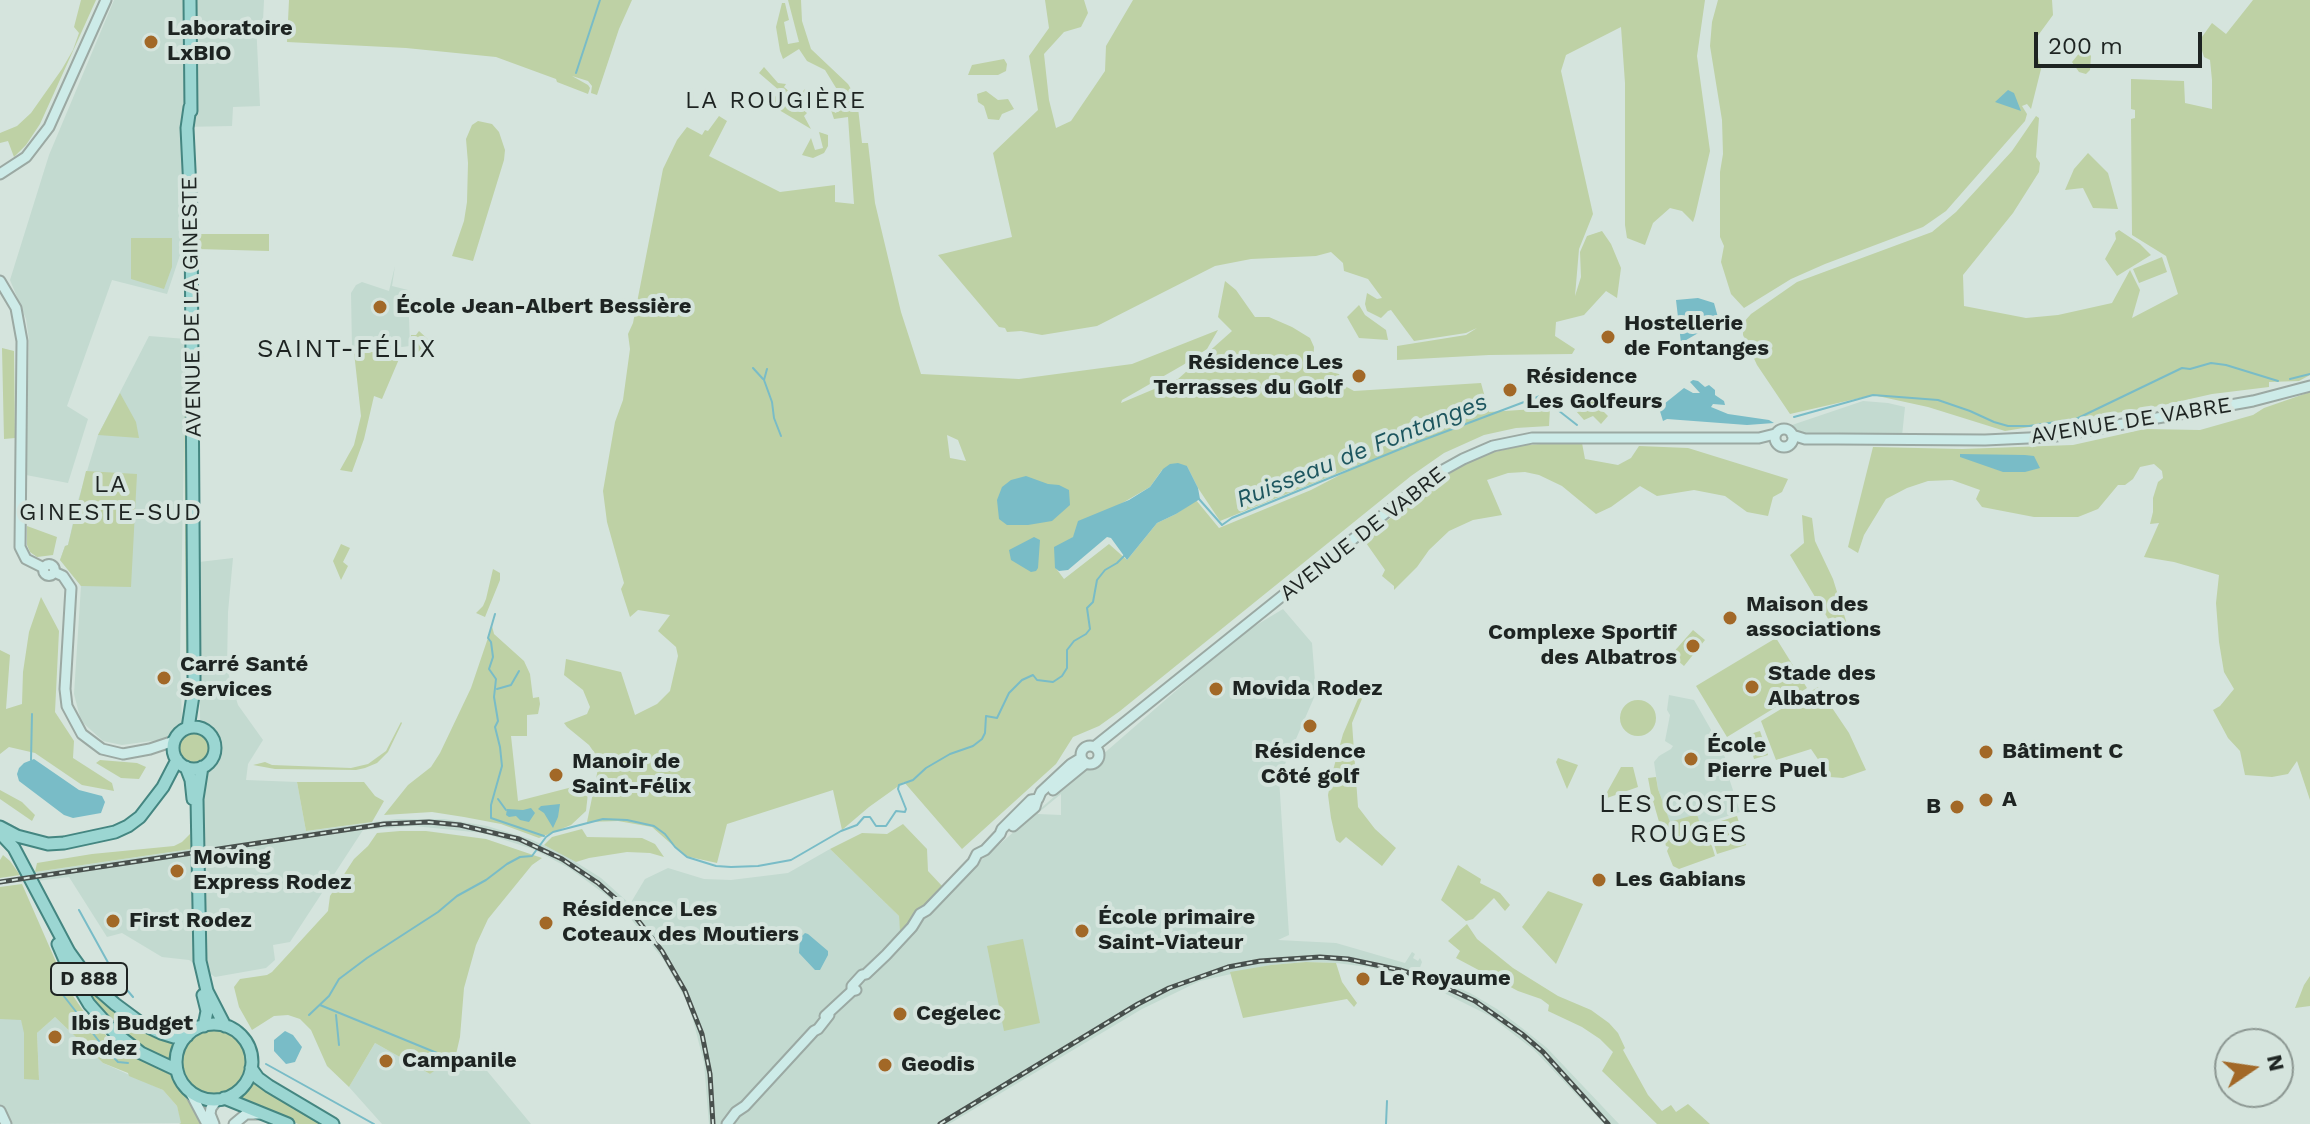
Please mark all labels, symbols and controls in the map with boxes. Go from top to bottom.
place label: Laboratoire LxBIO [167,16,293,68]
scale bar [2038,16,2206,66]
text: 200 m [2048,32,2123,60]
marker: Laboratoire LxBIO [142,33,160,51]
district label: LA ROUGIÈRE [685,87,867,115]
street label: AVENUE DE LA GINESTE [177,176,207,438]
place label: École Jean-Albert Bessière [396,294,692,320]
marker: École Jean-Albert Bessière [371,298,389,316]
place label: Hostellerie de Fontanges [1624,311,1769,362]
marker: Hostellerie de Fontanges [1599,328,1617,346]
district label: SAINT-FÉLIX [257,333,437,365]
place label: Résidence Les Terrasses du Golf [1153,350,1343,402]
place label: Résidence Les Golfeurs [1526,364,1663,416]
marker: Résidence Les Terrasses du Golf [1350,367,1368,385]
marker: Résidence Les Golfeurs [1501,381,1519,399]
water label: Ruisseau de Fontanges [1232,387,1492,515]
street label: AVENUE DE VABRE [2029,392,2233,450]
street label: AVENUE DE VABRE [1275,461,1451,607]
district label: LA GINESTE-SUD [19,471,203,527]
place label: Maison des associations [1746,592,1881,644]
marker: Maison des associations [1721,609,1739,627]
place label: Complexe Sportif des Albatros [1488,620,1677,672]
marker: Complexe Sportif des Albatros [1684,637,1702,655]
place label: Carré Santé Services [180,652,308,704]
place label: Stade des Albatros [1768,661,1876,712]
marker: Carré Santé Services [155,669,173,687]
place label: Movida Rodez [1232,676,1383,702]
marker: Stade des Albatros [1743,678,1761,696]
marker: Movida Rodez [1207,680,1225,698]
marker: Résidence Côté golf [1301,717,1319,735]
place label: École Pierre Puel [1707,733,1827,784]
place label: Résidence Côté golf [1254,739,1366,790]
place label: Bâtiment C [2002,739,2123,765]
marker: Bâtiment C [1977,743,1995,761]
place label: Manoir de Saint-Félix [572,749,691,800]
marker: École Pierre Puel [1682,750,1700,768]
marker: Manoir de Saint-Félix [547,766,565,784]
place label: A [2002,787,2017,813]
district label: LES COSTES ROUGES [1599,788,1779,850]
marker: A [1977,791,1995,809]
place label: B [1926,794,1941,820]
marker: B [1948,798,1966,816]
place label: Moving Express Rodez [193,845,352,896]
marker: Moving Express Rodez [168,862,186,880]
place label: Les Gabians [1615,867,1746,893]
marker: Les Gabians [1590,871,1608,889]
place label: Résidence Les Coteaux des Moutiers [562,897,799,948]
place label: École primaire Saint-Viateur [1098,905,1255,956]
place label: First Rodez [129,908,252,934]
marker: First Rodez [104,912,122,930]
marker: Résidence Les Coteaux des Moutiers [537,914,555,932]
marker: École primaire Saint-Viateur [1073,922,1091,940]
road number: D 888 [51,963,127,995]
place label: Le Royaume [1379,966,1511,992]
marker: Le Royaume [1354,970,1372,988]
place label: Cegelec [916,1001,1001,1027]
marker: Cegelec [891,1005,909,1023]
place label: Ibis Budget Rodez [71,1011,193,1062]
marker: Ibis Budget Rodez [46,1028,64,1046]
north arrow [2214,1028,2294,1108]
place label: Campanile [402,1048,517,1074]
marker: Campanile [377,1052,395,1070]
place label: Geodis [901,1052,975,1078]
text: N [2262,1052,2290,1074]
marker: Geodis [876,1056,894,1074]

